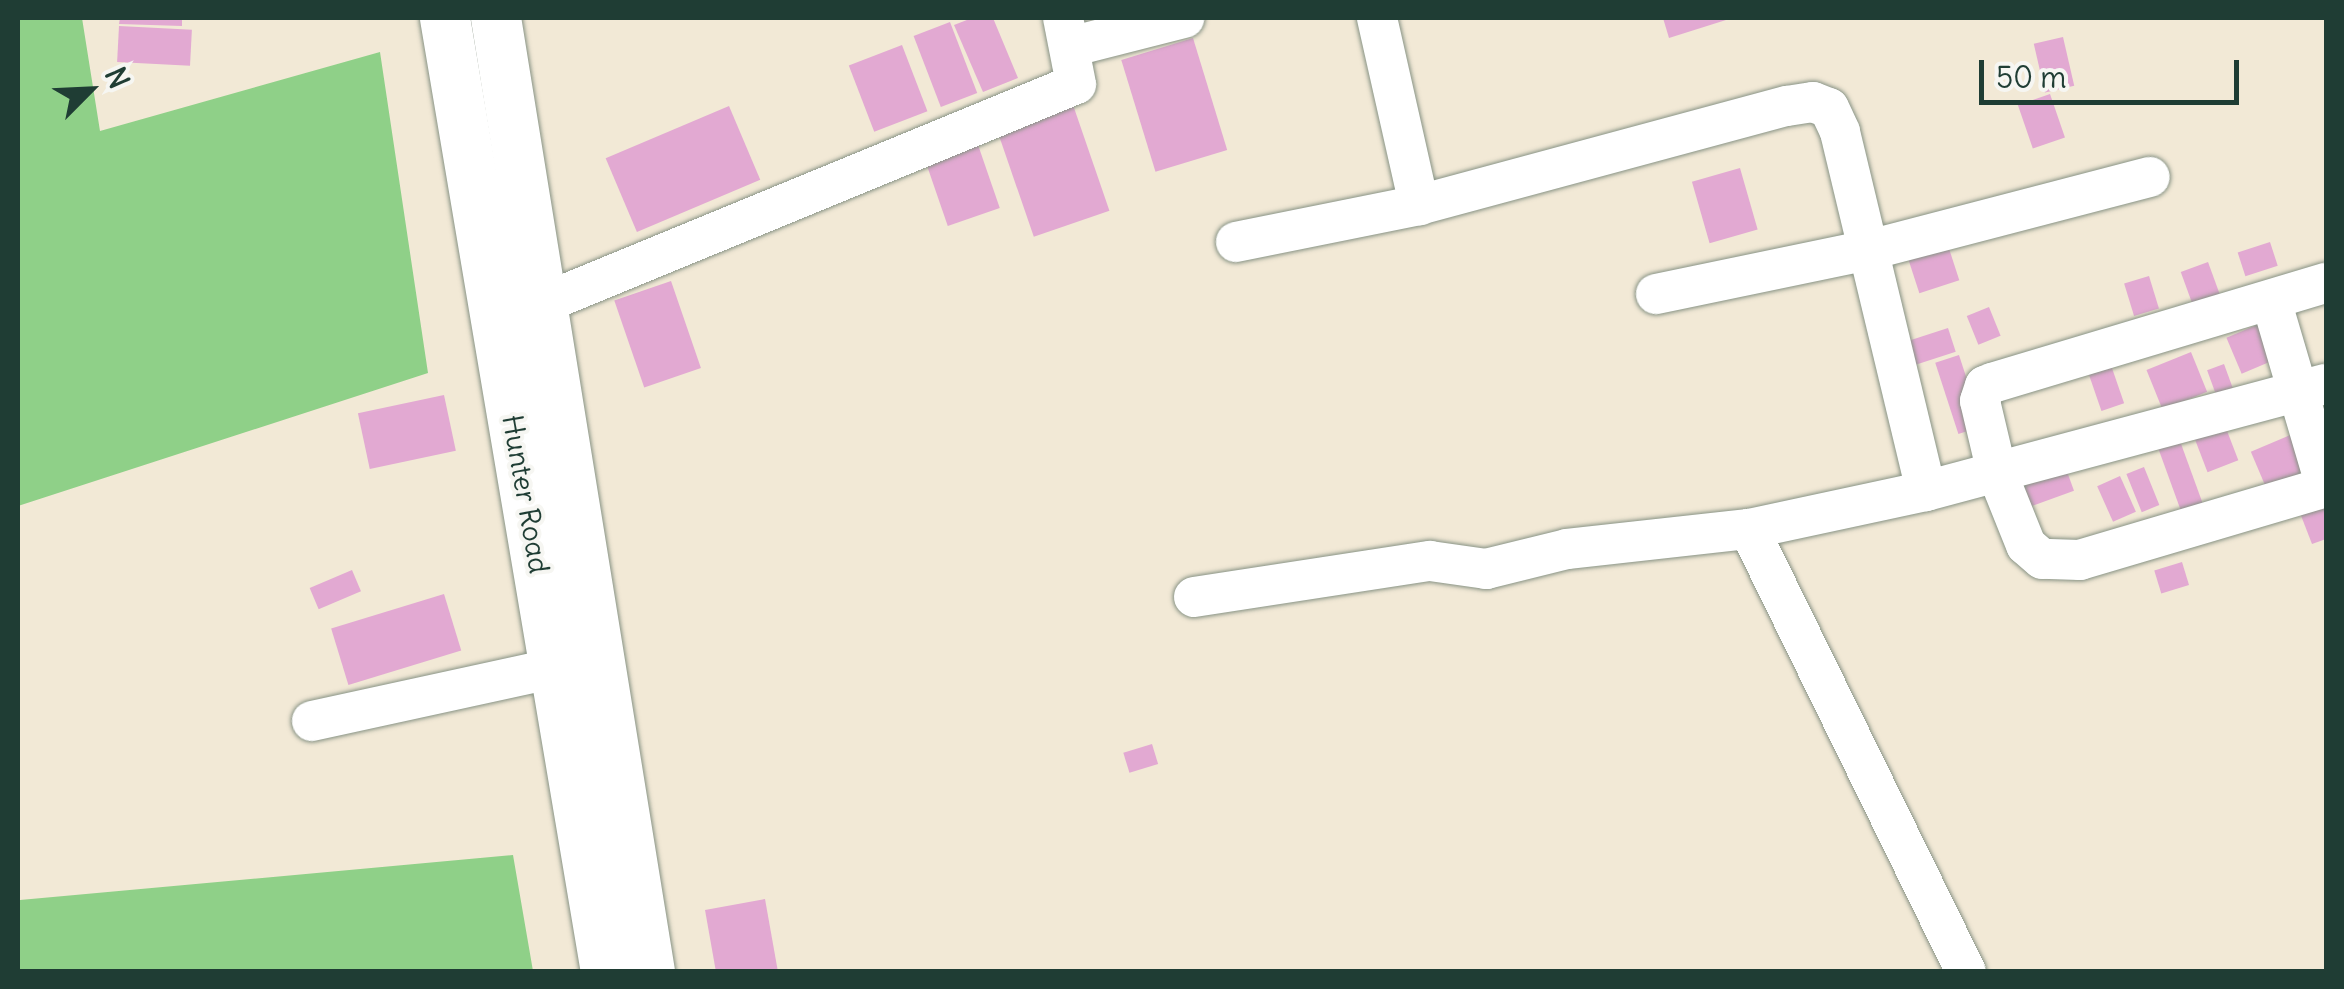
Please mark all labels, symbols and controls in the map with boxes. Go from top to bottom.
north arrow [40,40,140,140]
scale bar [1984,40,2244,102]
text: 50 m [1996,58,2066,96]
text: N [97,62,138,94]
street label: Hunter Road [496,412,556,576]

